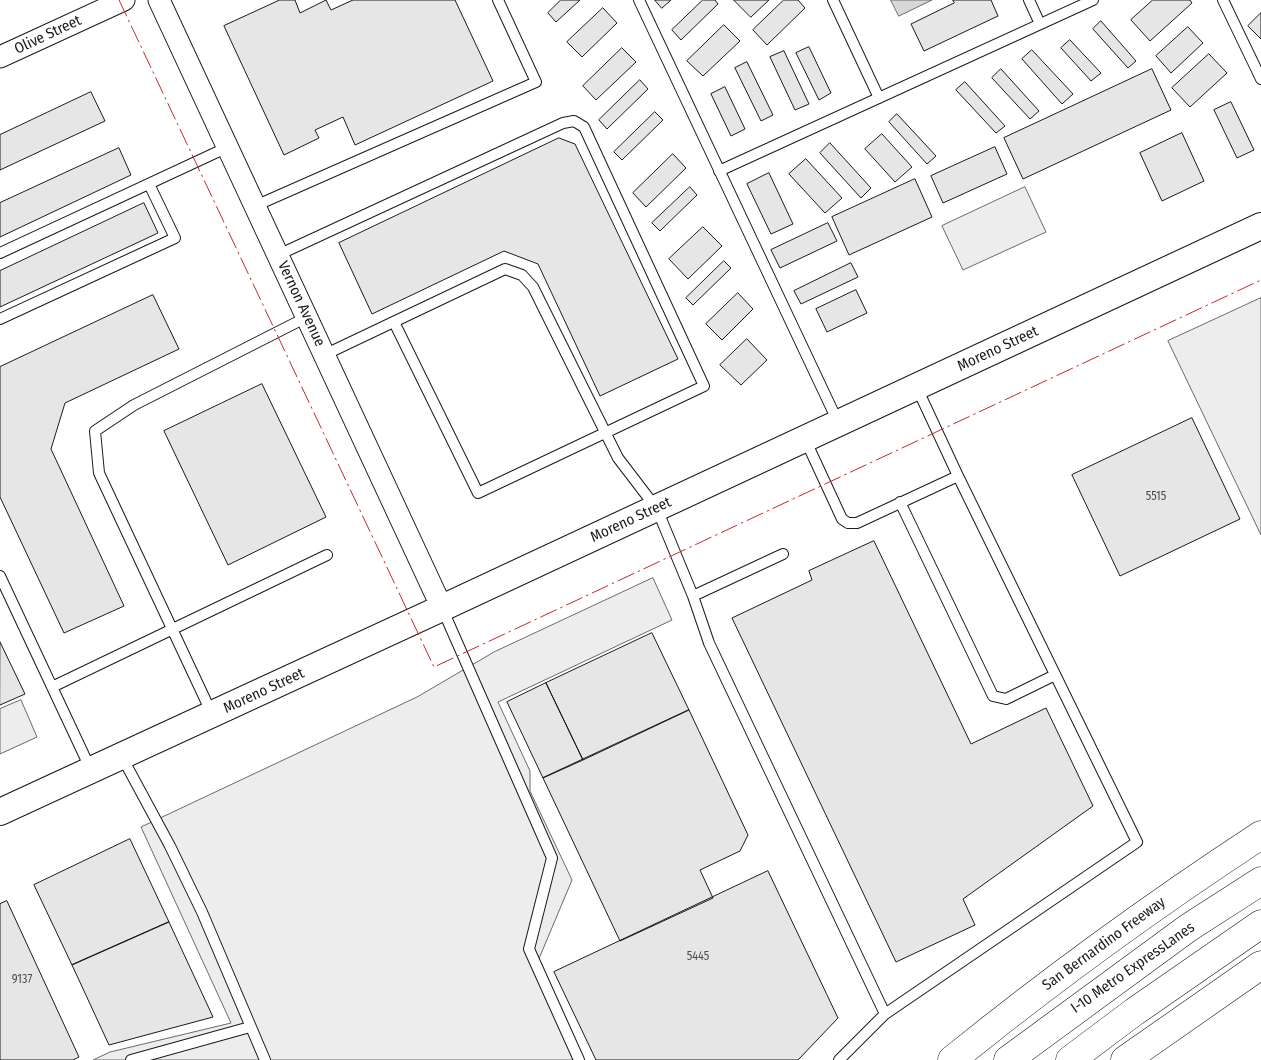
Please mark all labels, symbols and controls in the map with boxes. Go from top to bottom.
street label: Olive Street [12,12,84,58]
street label: Vernon Avenue [273,258,329,350]
street label: Moreno Street [955,322,1041,376]
house number: 5515 [1146,490,1166,504]
street label: Moreno Street [588,493,674,547]
street label: Moreno Street [221,664,307,718]
street label: San Bernardino Freeway [1039,893,1169,995]
street label: I-10 Metro ExpressLanes [1068,918,1198,1018]
house number: 5445 [687,950,709,964]
house number: 9137 [12,973,32,987]

